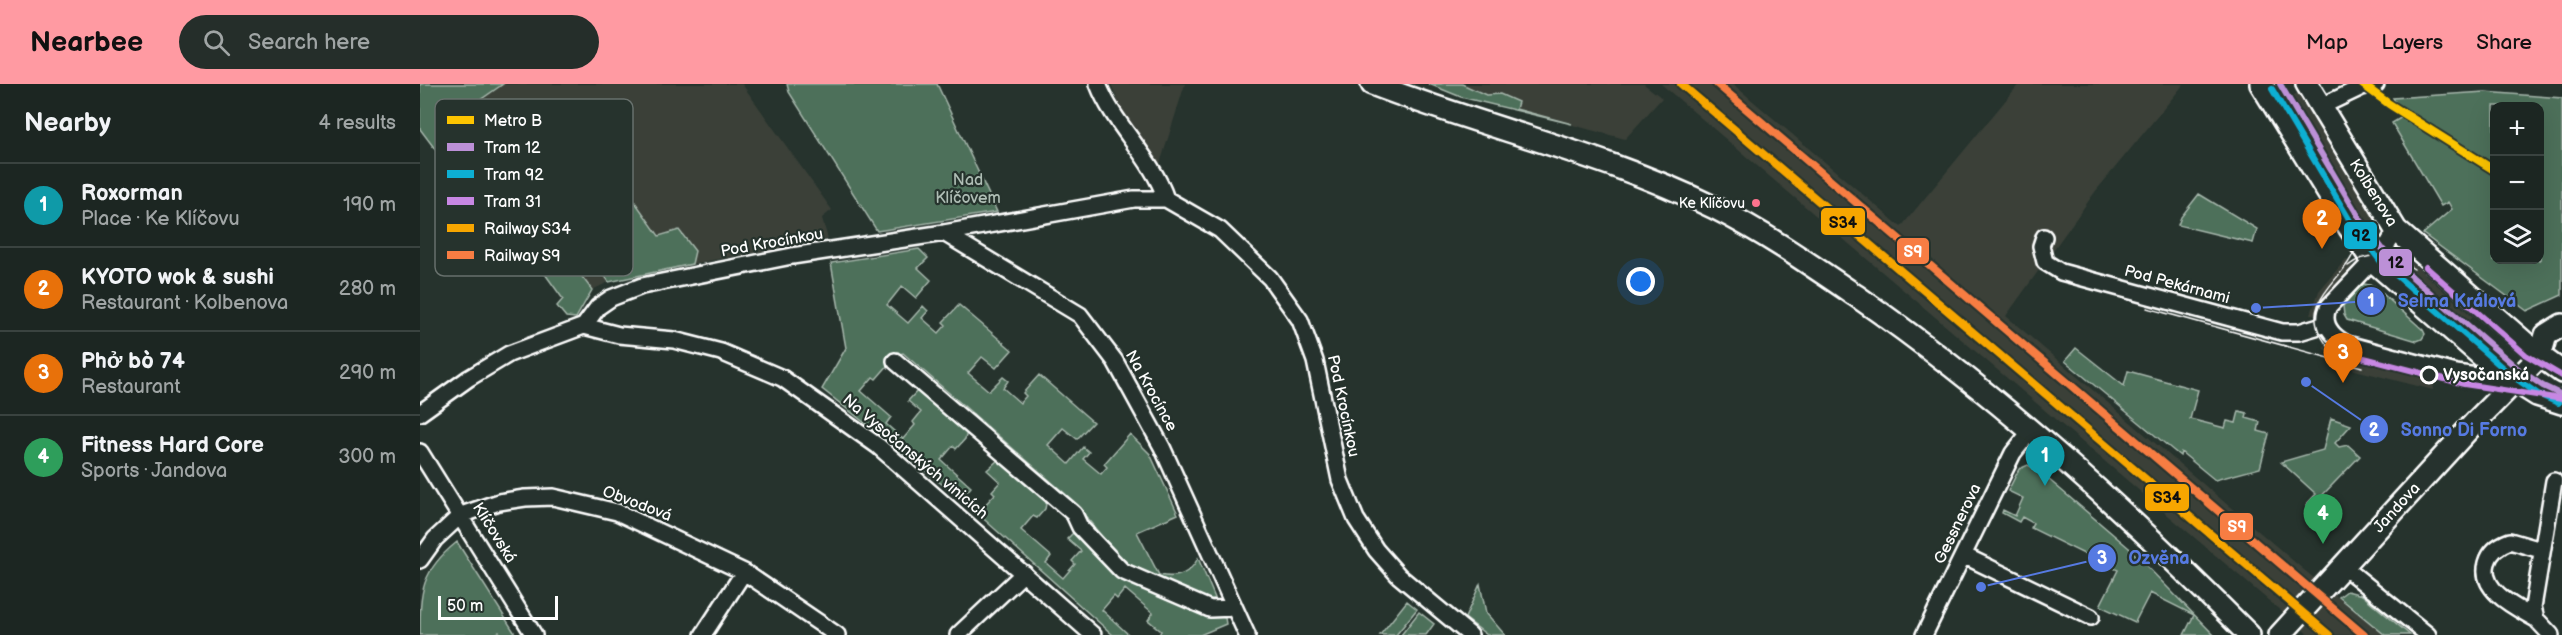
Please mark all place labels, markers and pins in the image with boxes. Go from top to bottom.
place label: Ke Klíčovu [1679,195,1745,212]
marker: Ke Klíčovu [1750,197,1762,209]
pin: 2 [2302,200,2342,249]
callout: Selma Králová [2356,283,2529,319]
pin: 3 [2324,334,2362,383]
marker: Vysočanská [2420,366,2438,384]
place label: Vysočanská [2443,366,2529,385]
callout: Sonno Di Forno [2359,411,2540,447]
pin: 1 [2026,436,2064,486]
pin: 4 [2304,494,2342,544]
callout: Ozvěna [2087,540,2202,576]

